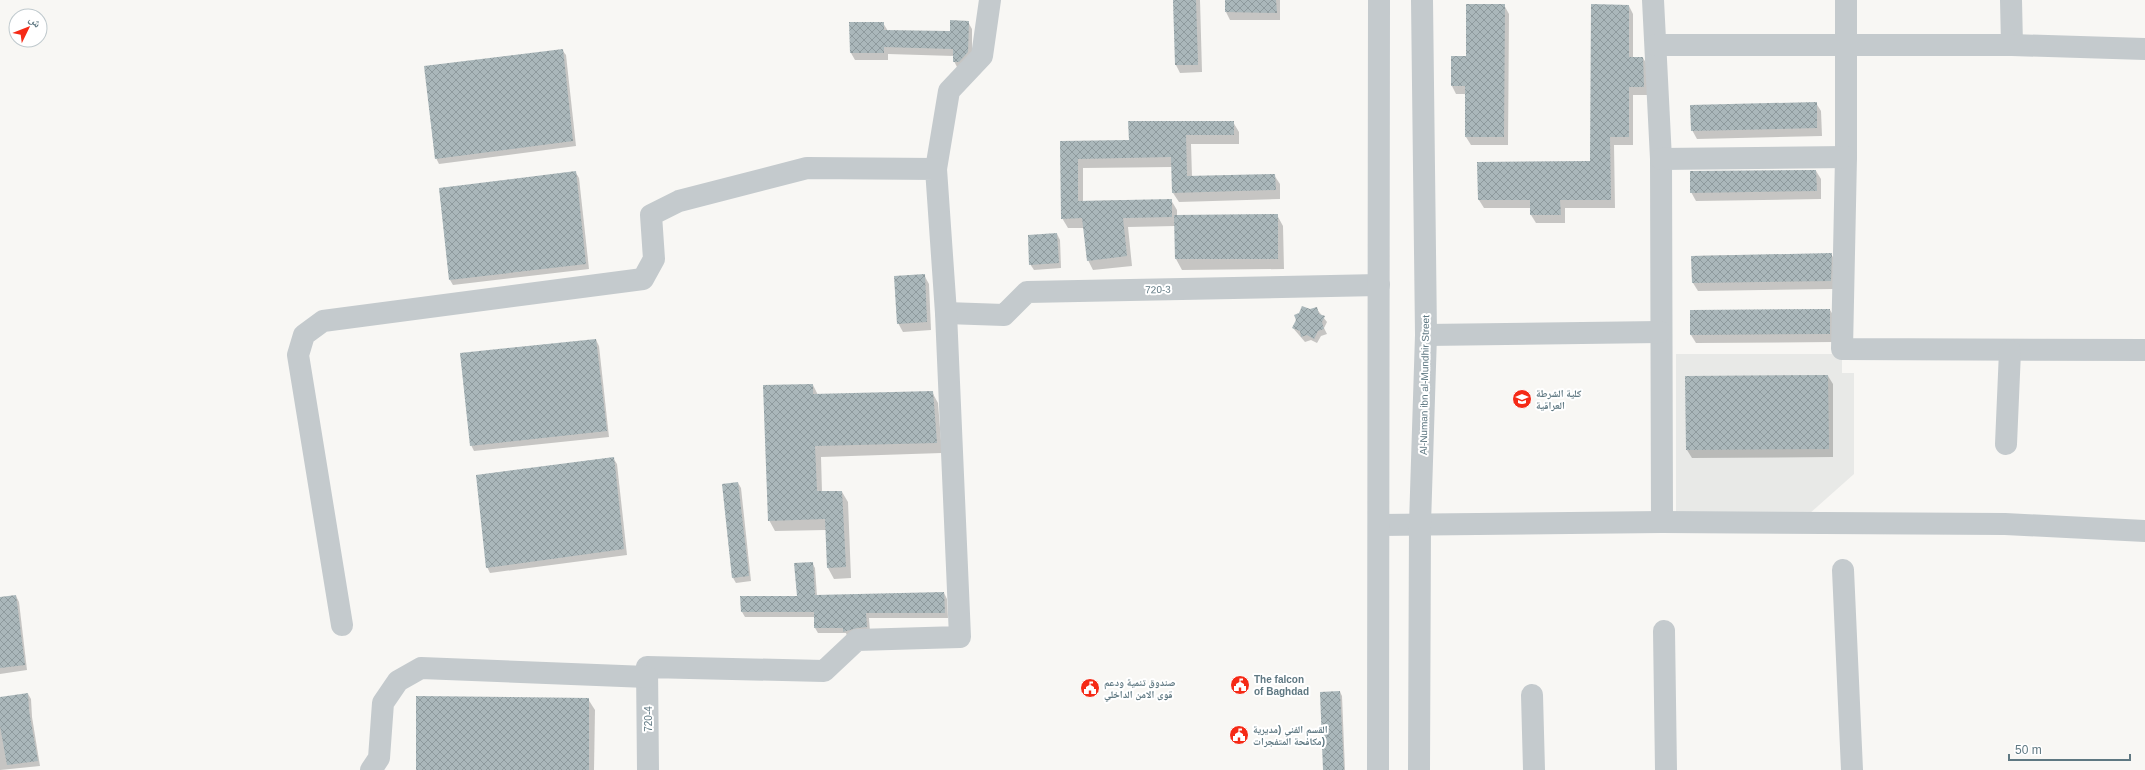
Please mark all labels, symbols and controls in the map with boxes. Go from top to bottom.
north arrow [8,8,48,48]
text: ش [25,13,44,31]
street label: 720-3 [1145,284,1171,295]
street label: Al-Numan ibn al-Mundhir Street [1418,315,1431,455]
school or university icon: كلية الشرطة العراقية [1511,388,1533,410]
place label: كلية الشرطة العراقية [1536,388,1582,412]
public building icon: The falcon of Baghdad [1229,674,1251,696]
place label: The falcon of Baghdad [1254,674,1309,697]
public building icon: صندوق تنمية ودعم قوى الامن الداخلي [1079,677,1101,699]
place label: صندوق تنمية ودعم قوى الامن الداخلي [1104,677,1176,702]
street label: 720-4 [643,706,654,732]
public building icon: القسم الفني (مديرية مكافحة المتفجرات) [1228,724,1250,746]
place label: القسم الفني (مديرية مكافحة المتفجرات) [1253,724,1328,748]
scale bar [2009,736,2130,762]
text: 50 m [2015,743,2042,757]

